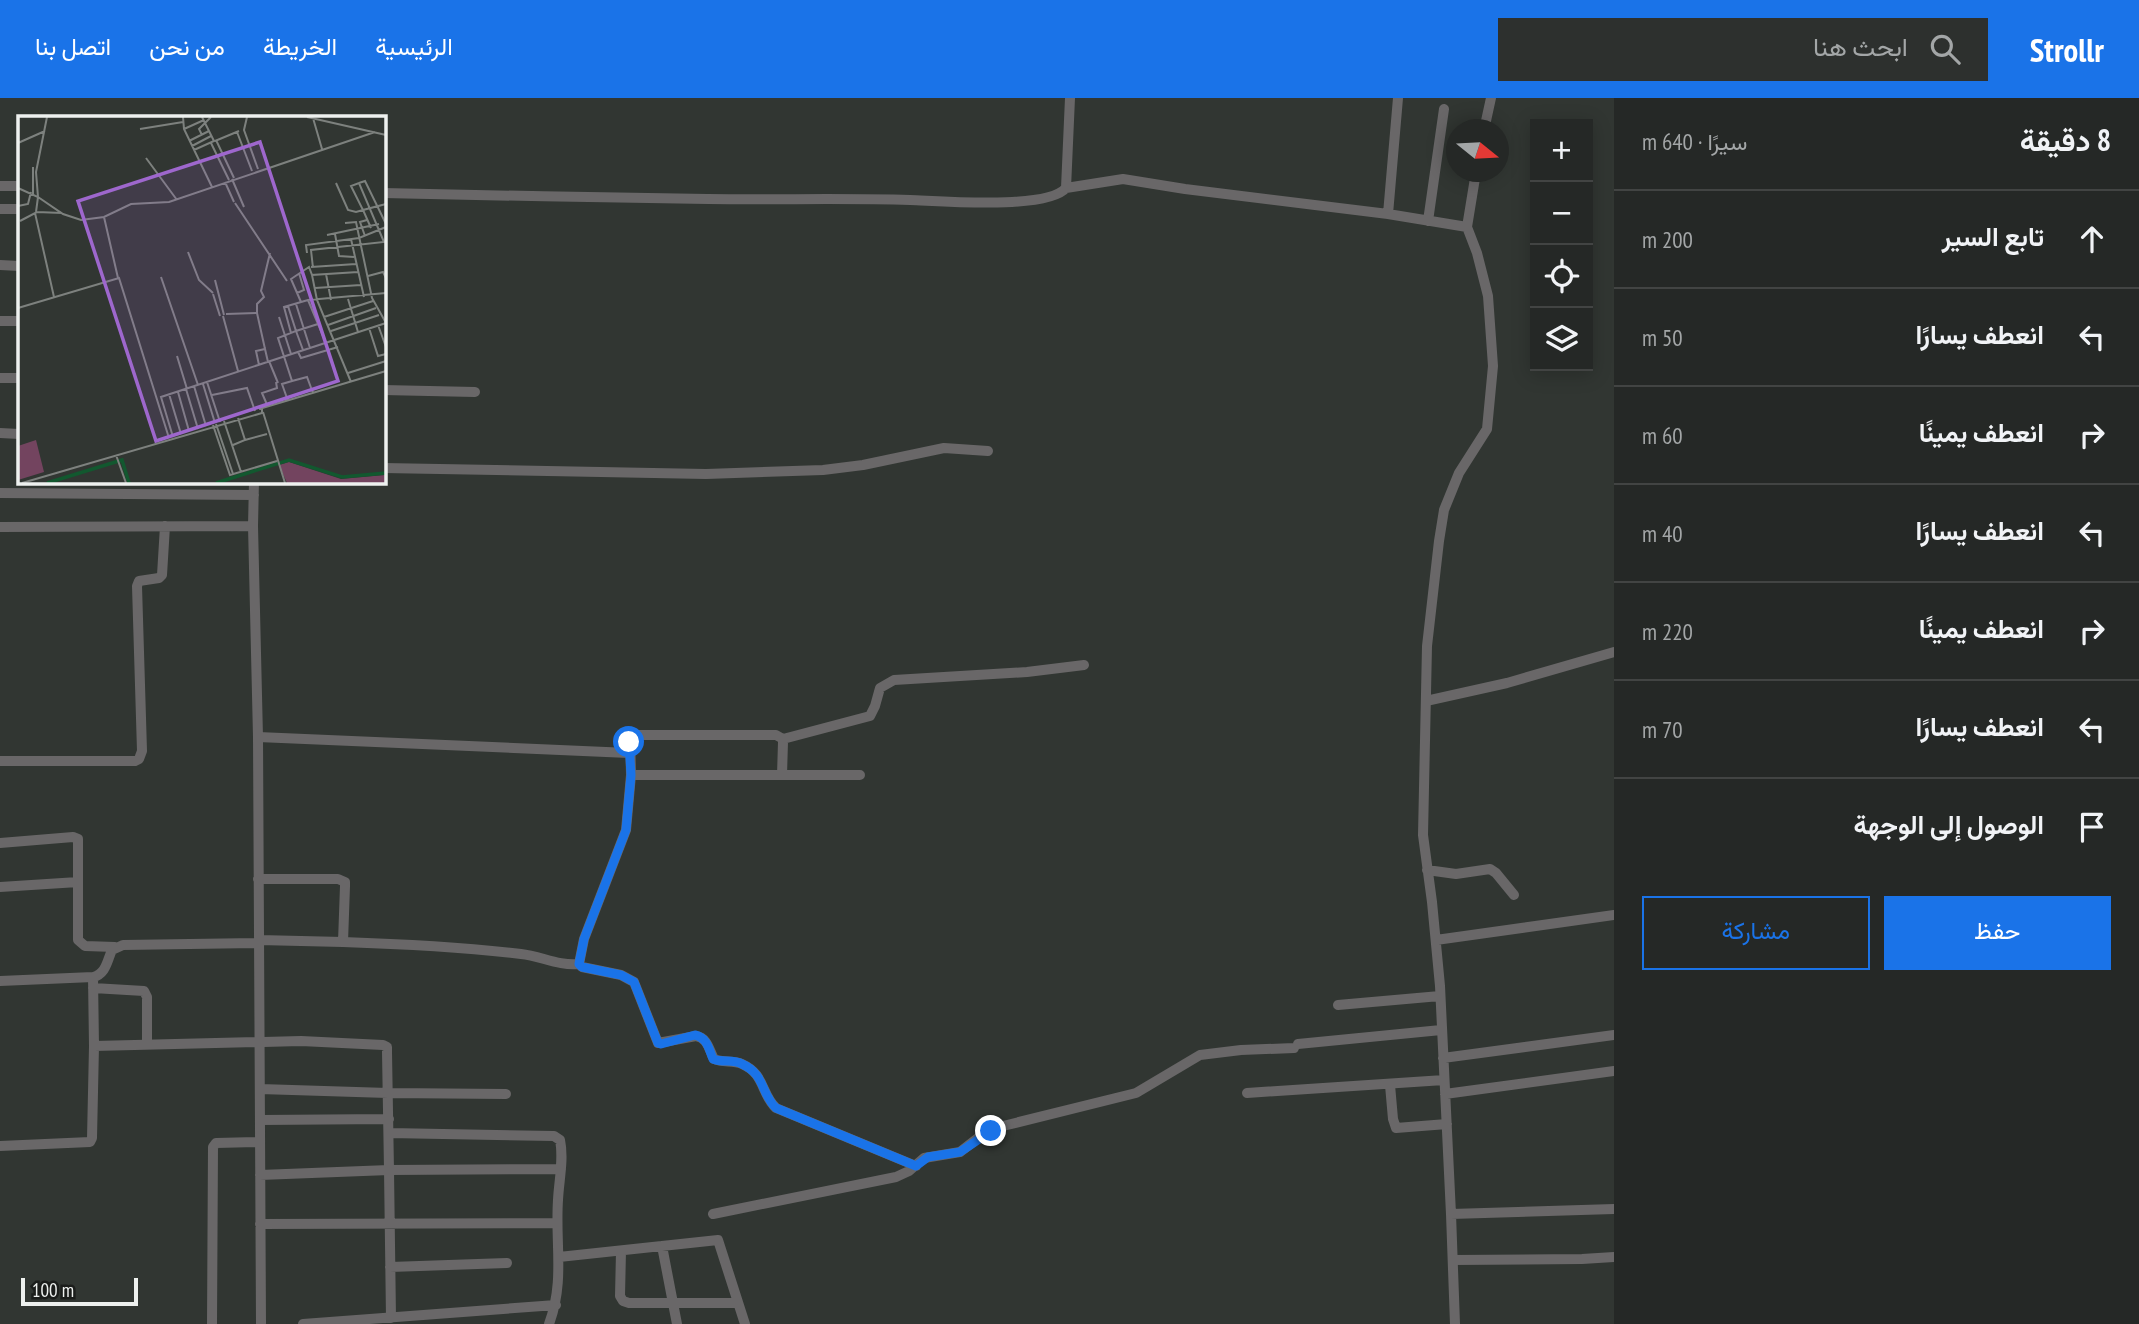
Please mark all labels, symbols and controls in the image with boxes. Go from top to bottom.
search box [1498,18,1988,81]
text: Strollr [2030,28,2104,71]
text: ابحث هنا [1813,30,1908,63]
icon: search [1926,30,1964,68]
text: اتصل بنا [35,31,111,62]
text: من نحن [149,31,225,62]
text: الخريطة [263,31,337,62]
text: الرئيسية [375,31,453,62]
inset map [18,116,385,483]
north arrow [1446,119,1509,182]
map controls [1530,119,1593,371]
button: + [1530,119,1593,182]
text: 8 دقيقة [2020,120,2111,159]
text: سيرًا · 640 m [1642,127,1748,156]
button: − [1530,182,1593,245]
text: تابع السير [1942,220,2044,253]
icon: ahead [2073,220,2111,258]
text: 200 m [1642,225,1693,254]
button: locate [1530,245,1593,308]
button: layers [1530,308,1593,371]
text: انعطف يسارًا [1916,318,2044,351]
icon: left [2073,318,2111,356]
text: 50 m [1642,323,1683,352]
text: انعطف يمينًا [1919,416,2044,449]
icon: right [2073,416,2111,454]
text: 60 m [1642,421,1683,450]
text: انعطف يسارًا [1916,514,2044,547]
icon: left [2073,514,2111,552]
text: 40 m [1642,519,1683,548]
text: انعطف يمينًا [1919,612,2044,645]
icon: right [2073,612,2111,650]
text: 220 m [1642,617,1693,646]
text: انعطف يسارًا [1916,710,2044,743]
icon: left [2073,710,2111,748]
text: 70 m [1642,715,1683,744]
route start [613,726,644,757]
text: الوصول إلى الوجهة [1854,808,2044,841]
icon: arrive [2073,808,2111,846]
button: مشاركة [1642,896,1870,970]
button: حفظ [1884,896,2111,970]
route end [975,1115,1006,1146]
scale bar [21,1275,138,1307]
text: 100 m [32,1278,74,1302]

